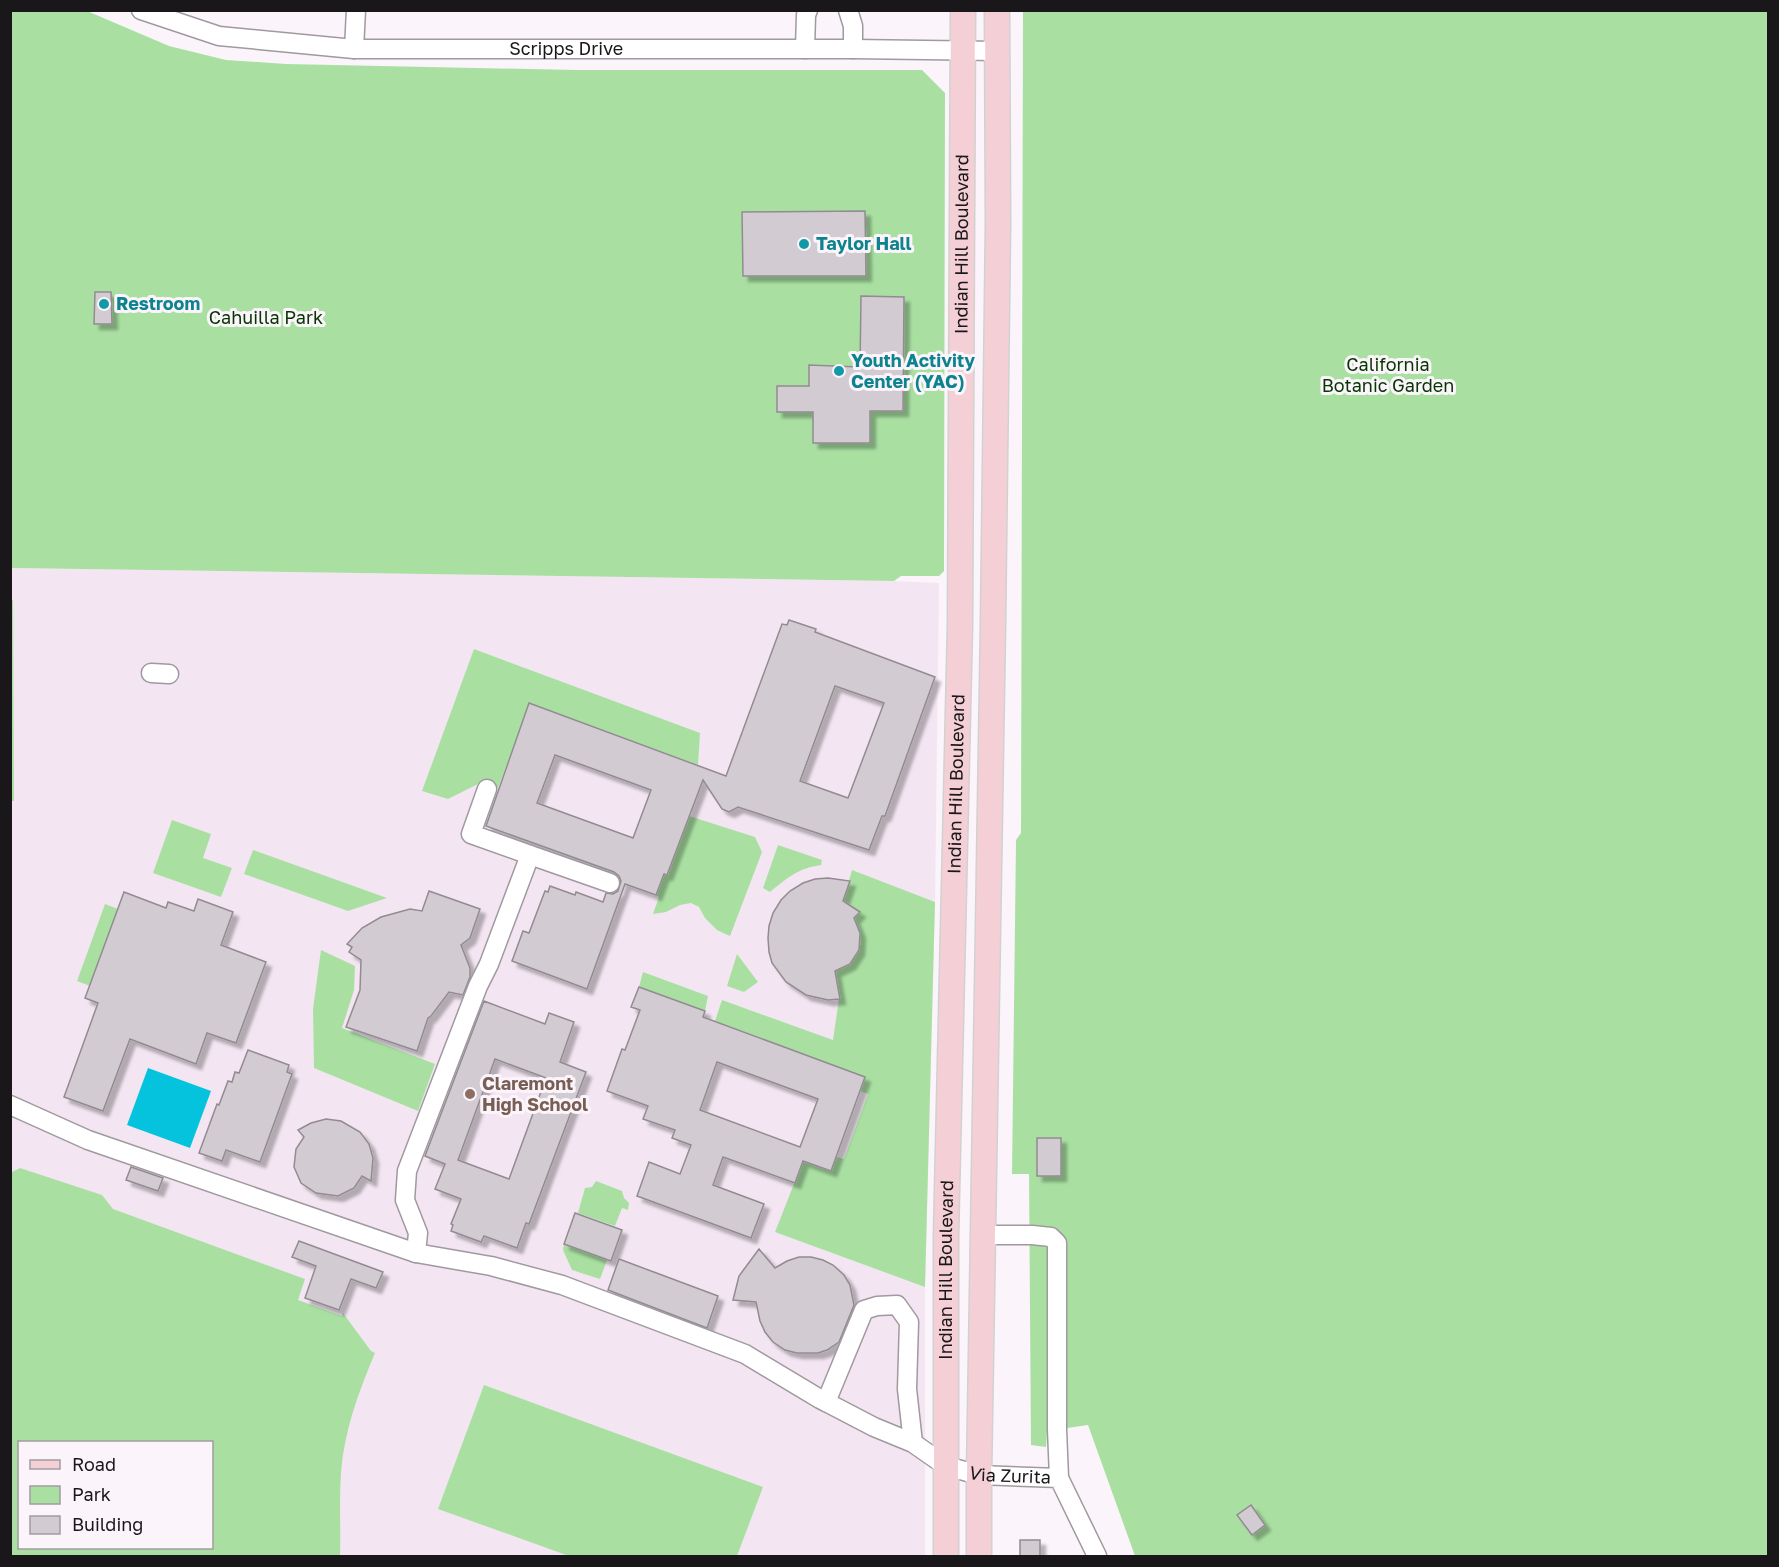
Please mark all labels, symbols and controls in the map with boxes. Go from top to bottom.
street label: Scripps Drive [509,37,623,59]
street label: Indian Hill Boulevard [949,154,972,334]
place label: Taylor Hall [816,232,912,254]
marker: Taylor Hall [797,237,811,251]
place label: Restroom [116,292,200,314]
marker: Restroom [97,297,111,311]
park label: Cahuilla Park [209,306,323,328]
place label: Youth Activity Center (YAC) [851,349,975,392]
park label: California Botanic Garden [1322,353,1454,396]
marker: Youth Activity Center (YAC) [832,364,846,378]
street label: Indian Hill Boulevard [942,694,968,874]
place label: Claremont High School [482,1072,588,1115]
marker: Claremont High School [463,1087,477,1101]
street label: Indian Hill Boulevard [934,1180,957,1360]
legend [18,1441,213,1549]
text: Road [72,1453,116,1475]
street label: Via Zurita [967,1461,1051,1488]
text: Park [72,1483,111,1505]
text: Building [72,1513,143,1535]

